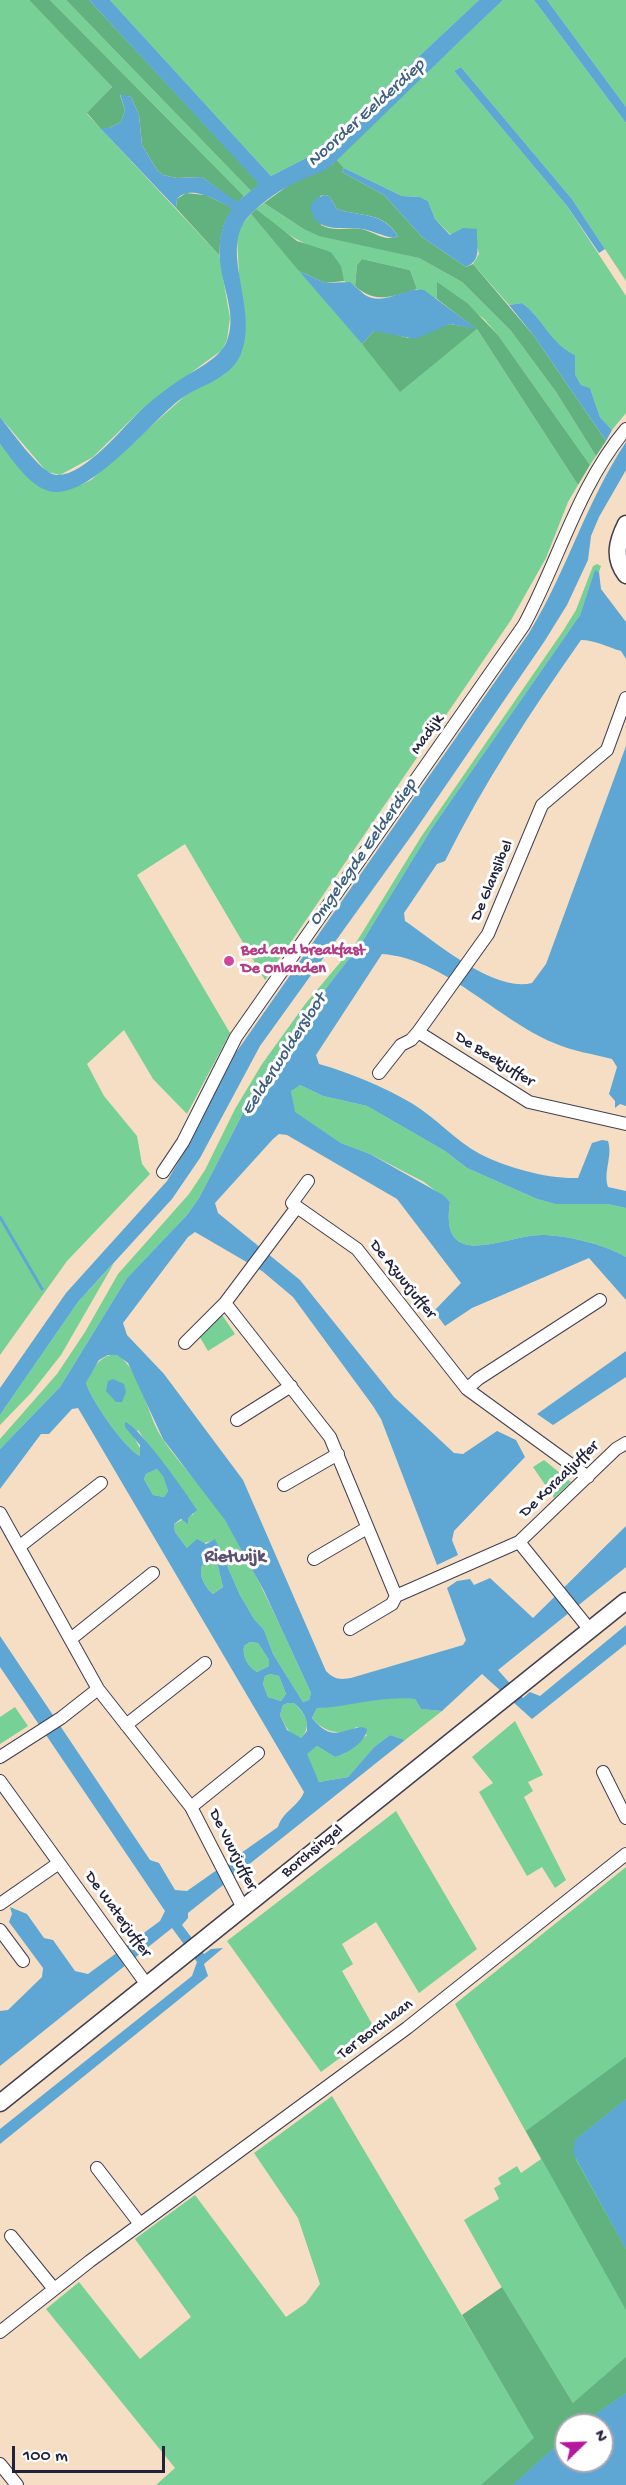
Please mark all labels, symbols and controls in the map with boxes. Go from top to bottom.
water label: Noorder Eelderdiep [304,56,430,172]
street label: Madijk [407,711,449,759]
water label: Omgelegde Eelderdiep [305,776,423,930]
street label: De Glanslibel [467,838,519,924]
place label: Bed and breakfast De Onlanden [241,942,365,980]
marker: Bed and breakfast De Onlanden [222,954,236,968]
water label: Eelderwoldersloot [238,990,332,1120]
street label: De Beekjuffer [451,1028,537,1092]
street label: De Azuurjuffer [364,1237,440,1323]
street label: De Koraaljuffer [516,1438,604,1522]
district label: Rietwijk [204,1547,266,1569]
street label: De Vuurjuffer [203,1806,261,1894]
street label: Borchsingel [278,1821,348,1883]
street label: De Waterjuffer [79,1868,155,1962]
street label: Ter Borchlaan [335,1996,417,2064]
north arrow [554,2413,614,2473]
text: N [588,2428,610,2445]
scale bar [15,2434,168,2472]
text: 100 m [23,2446,68,2467]

